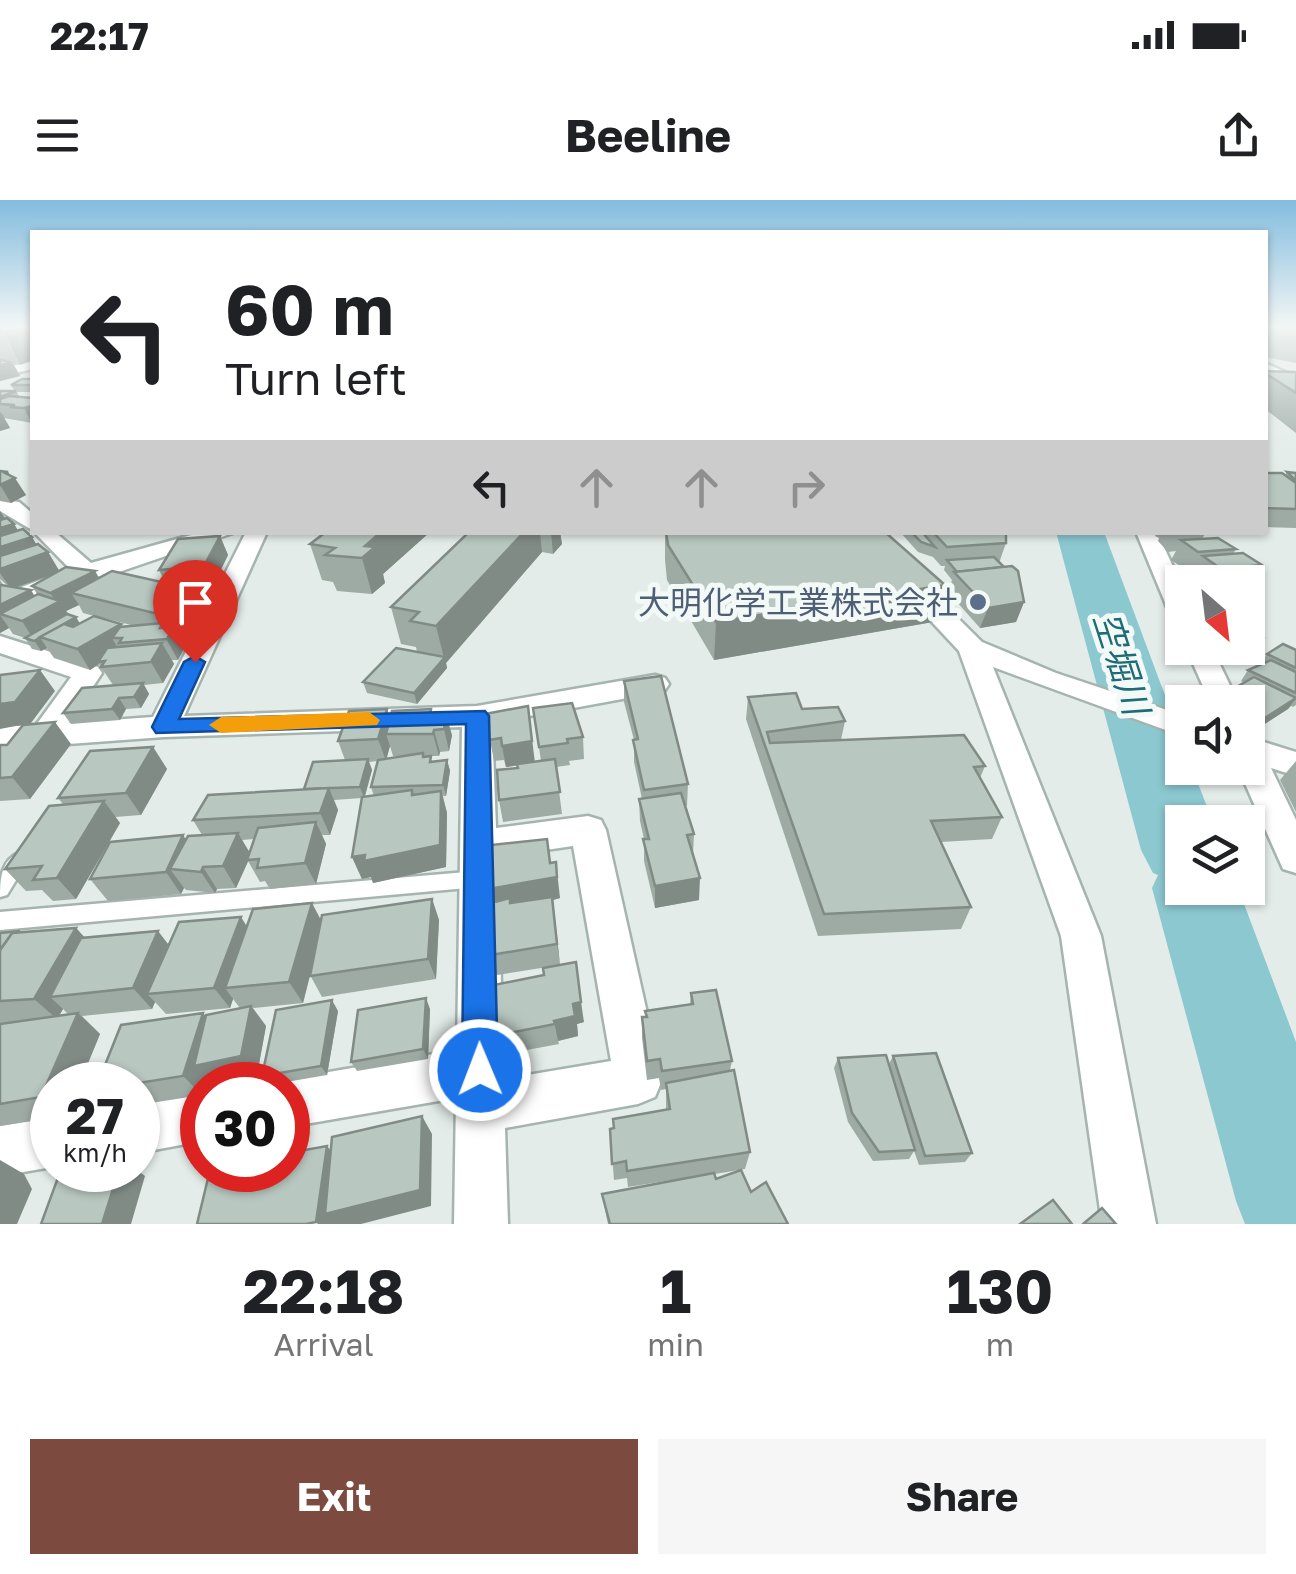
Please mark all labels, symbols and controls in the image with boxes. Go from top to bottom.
text: 22:17 [50,13,149,58]
icon: menu [30,108,85,163]
text: Beeline [565,108,731,162]
icon: share [1211,108,1266,163]
text: 60 m [225,266,394,350]
icon: left [60,270,190,400]
text: Turn left [225,351,407,405]
icon: left [464,460,519,515]
icon: ahead [569,460,624,515]
icon: ahead [674,460,729,515]
icon: right [779,460,834,515]
pin [153,560,238,663]
north arrow [1165,565,1265,665]
map controls [1165,565,1265,905]
icon: arrive [168,575,223,630]
place label: 大明化学工業株式会社 [638,583,958,621]
marker: 大明化学工業株式会社 [967,591,989,613]
water label: 空堀川 [1086,607,1159,723]
button: sound [1165,685,1265,785]
button: layers [1165,805,1265,905]
position arrow [428,1018,532,1122]
speed limit sign: 30 [180,1062,310,1192]
text: 27 [66,1085,124,1145]
text: km/h [63,1137,127,1168]
text: 22:18 [243,1254,405,1326]
text: 1 [660,1254,691,1326]
text: 130 [947,1254,1053,1326]
text: Arrival [274,1325,374,1363]
text: min [647,1325,704,1363]
text: m [986,1325,1014,1363]
button: Exit [30,1439,638,1554]
button: Share [658,1439,1266,1554]

